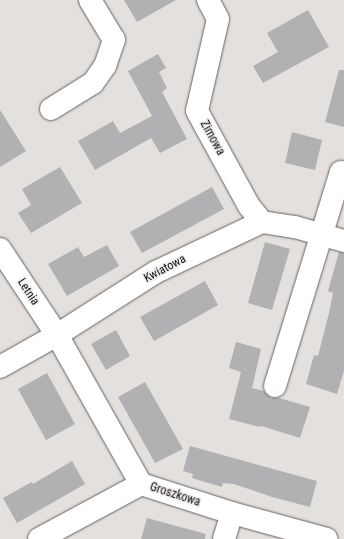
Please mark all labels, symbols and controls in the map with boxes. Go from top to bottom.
street label: Zimowa [197,118,227,158]
street label: Kwiatowa [142,252,188,286]
street label: Letnia [14,276,42,308]
street label: Groszkowa [148,480,202,510]

